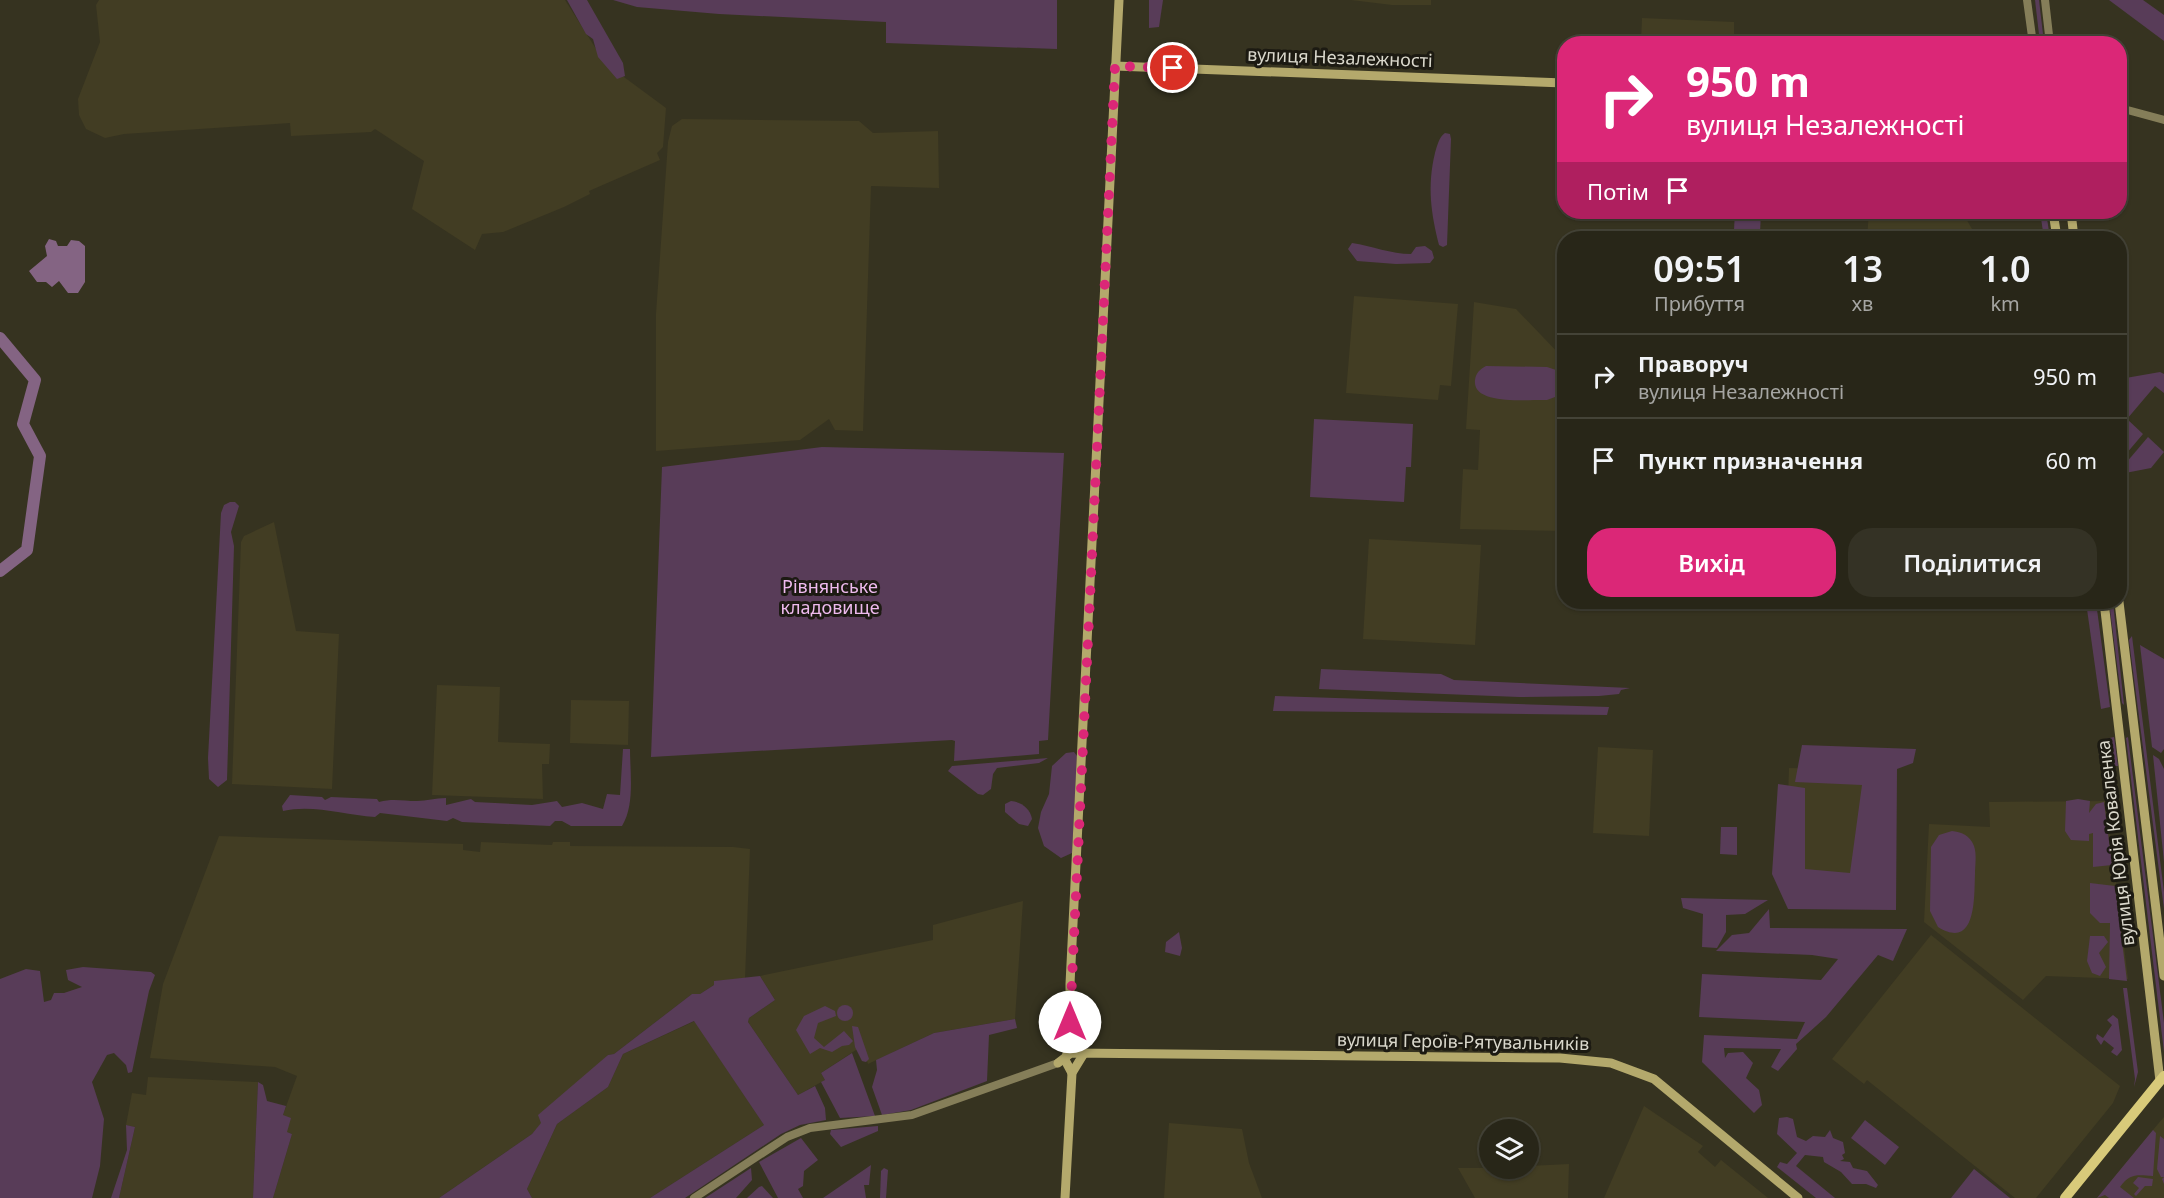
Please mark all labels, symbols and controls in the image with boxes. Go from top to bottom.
pin [1147,42,1198,93]
street label: вулиця Незалежності [1247,42,1433,72]
icon: arrive [1156,51,1189,84]
text: 950 m [1686,52,1810,109]
icon: right [1587,60,1665,138]
text: вулиця Незалежності [1686,106,1964,143]
icon: arrive [1661,174,1694,207]
text: Потім [1587,176,1649,206]
text: 09:51 [1653,244,1746,293]
text: 13 [1842,244,1883,293]
text: 1.0 [1980,244,2031,293]
text: Прибуття [1654,290,1745,317]
text: хв [1852,290,1873,317]
text: km [1990,290,2020,317]
text: Праворуч [1638,348,1749,378]
icon: right [1587,360,1620,393]
text: 950 m [2033,361,2097,391]
text: вулиця Незалежності [1638,378,1844,405]
icon: arrive [1587,444,1620,477]
text: Пункт призначення [1638,445,1863,475]
text: 60 m [2046,445,2097,475]
button: Вихід [1587,528,1836,597]
button: Поділитися [1848,528,2097,597]
park label: Рівнянське кладовище [780,574,880,619]
street label: вулиця Юрія Коваленка [2090,739,2140,947]
position arrow [1038,990,1102,1054]
street label: вулиця Героїв-Рятувальників [1337,1027,1589,1055]
map controls [1479,1119,1539,1179]
button: layers [1479,1119,1539,1179]

